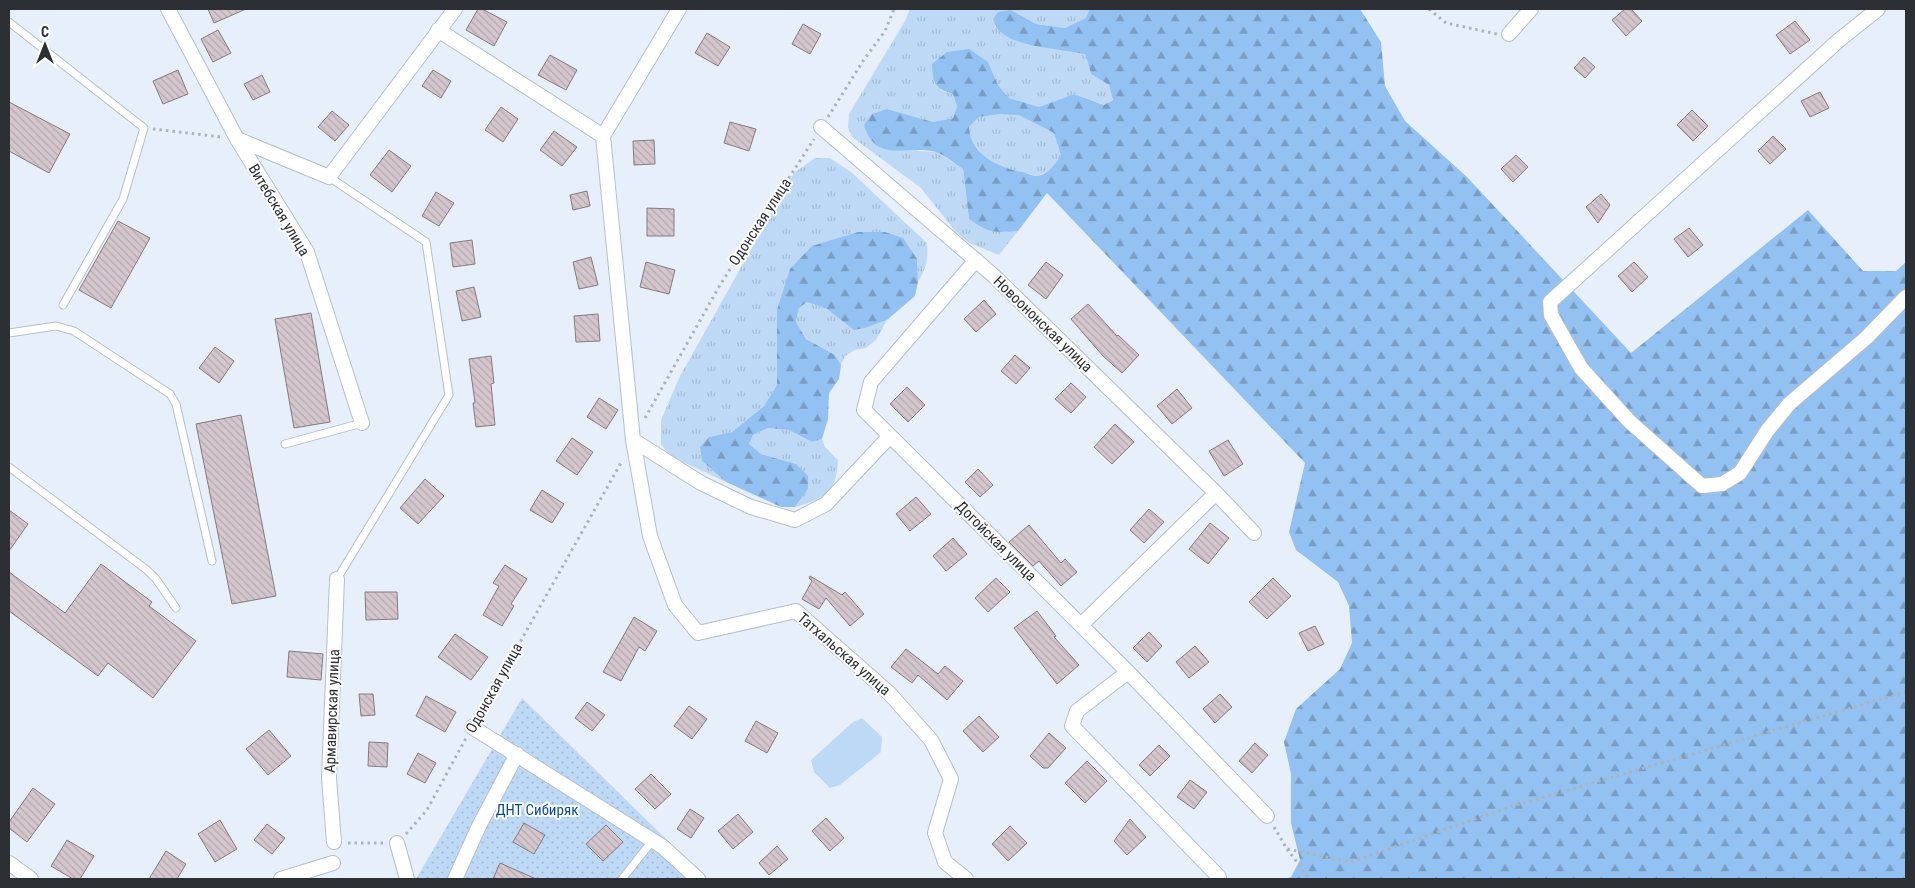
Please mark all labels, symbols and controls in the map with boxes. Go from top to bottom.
north arrow [20,20,70,70]
text: С [41,24,49,40]
street label: Витебская улица [244,161,314,259]
street label: Одонская улица [725,175,795,269]
street label: Новоононская улица [990,272,1096,376]
street label: Догойская улица [952,497,1040,585]
street label: Татхальская улица [794,609,894,699]
street label: Одонская улица [462,640,526,736]
street label: Армавирская улица [321,649,343,773]
park label: ДНТ Сибиряк [496,801,578,819]

